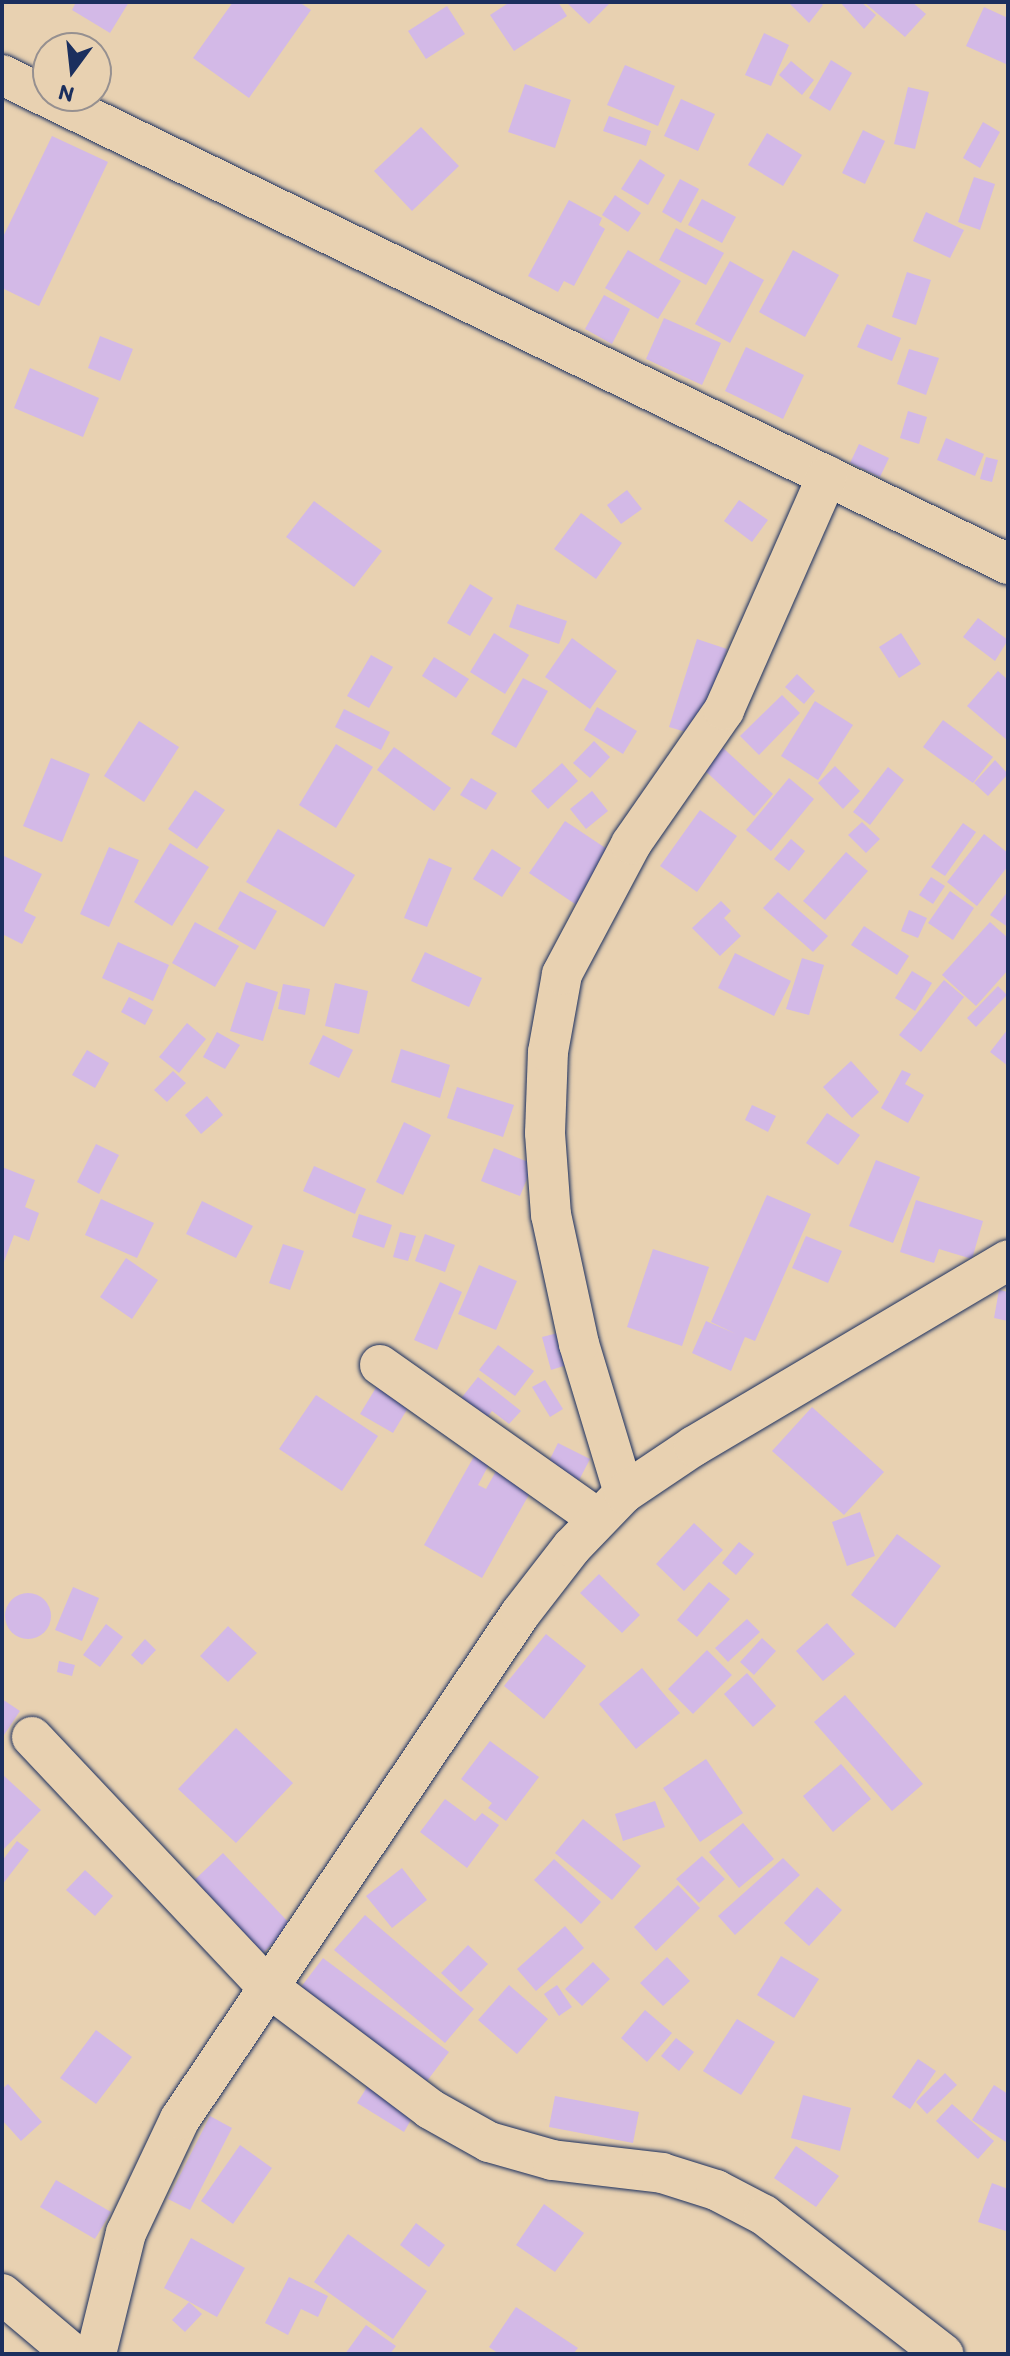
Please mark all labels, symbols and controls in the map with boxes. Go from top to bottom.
north arrow [32,32,112,112]
text: N [56,79,77,109]

